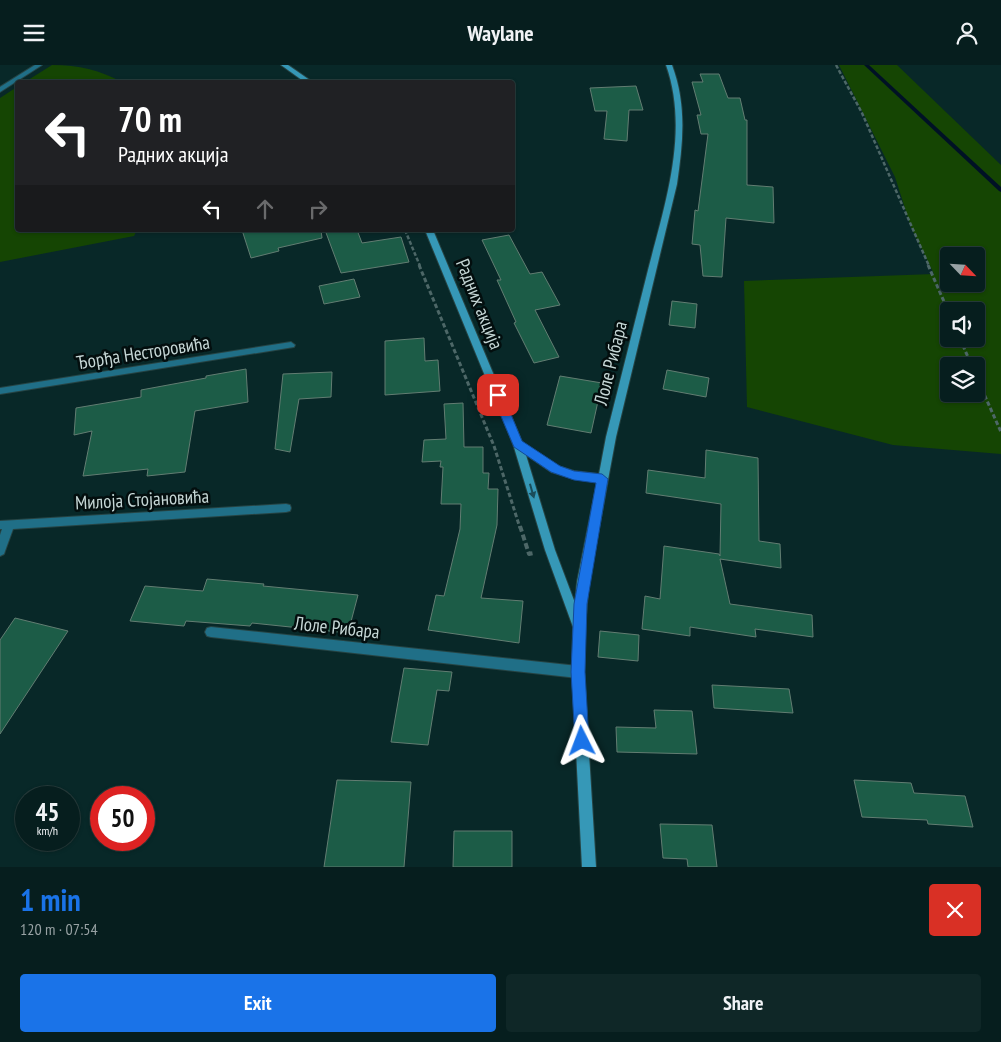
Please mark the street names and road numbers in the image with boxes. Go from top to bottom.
street label: Радних акција [451,255,509,353]
street label: Лоле Рибара [588,319,632,408]
street label: Ђорђа Несторовића [75,330,211,374]
street label: Милоја Стојановића [74,484,210,514]
street label: Лоле Рибара [292,610,381,643]

